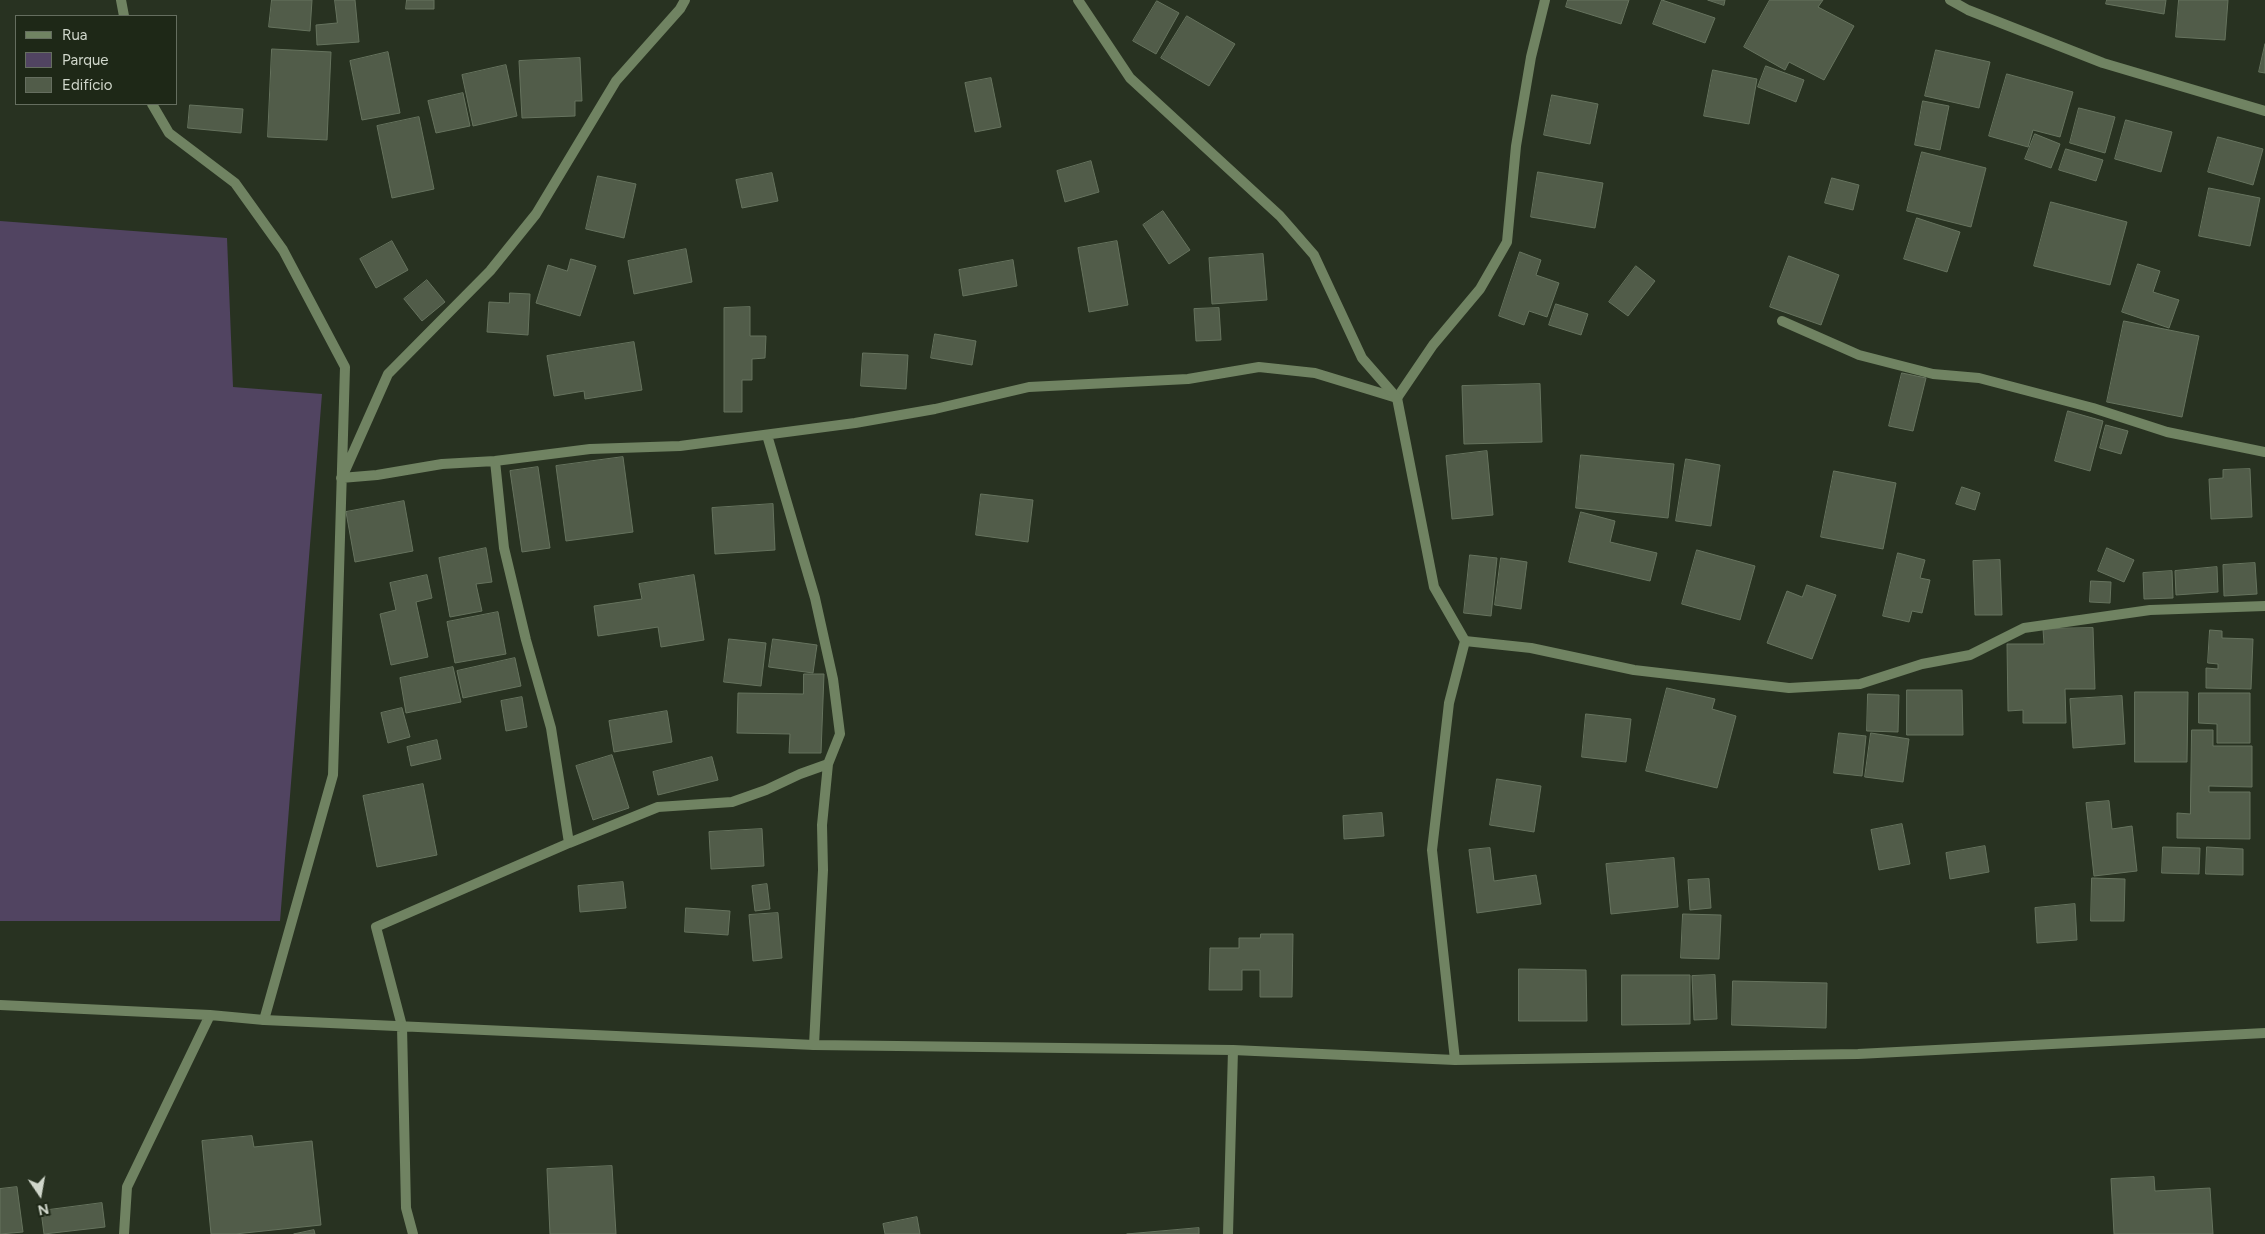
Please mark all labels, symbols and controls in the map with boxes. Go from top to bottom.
legend [15,15,178,105]
text: Rua [62,26,87,44]
text: Parque [62,51,109,69]
text: Edifício [62,76,112,94]
north arrow [15,1169,65,1219]
text: N [36,1200,50,1219]

